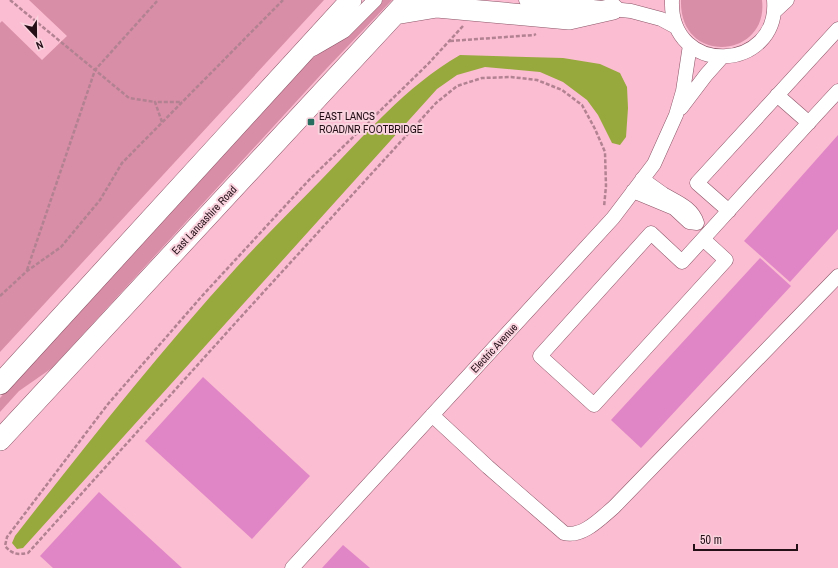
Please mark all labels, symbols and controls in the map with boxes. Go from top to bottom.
north arrow [16,16,56,56]
text: N [34,38,45,53]
place label: EAST LANCS ROAD/NR FOOTBRIDGE [319,109,423,136]
marker: EAST LANCS ROAD/NR FOOTBRIDGE [306,117,316,127]
street label: East Lancashire Road [168,183,240,257]
street label: Electric Avenue [468,320,520,376]
scale bar [694,526,797,552]
text: 50 m [700,532,722,548]

